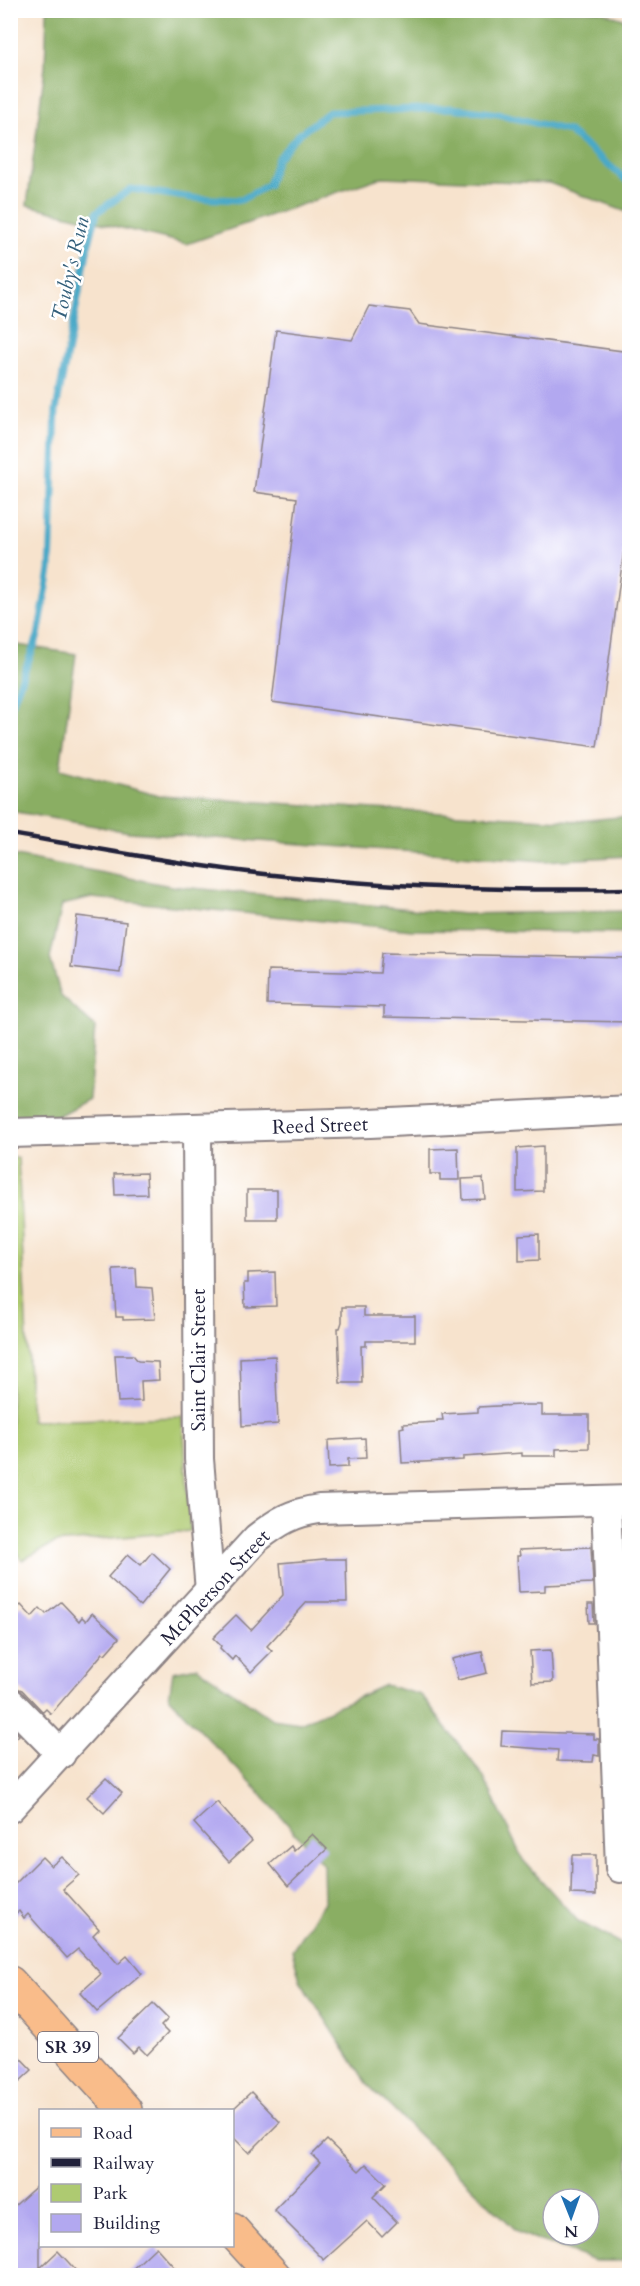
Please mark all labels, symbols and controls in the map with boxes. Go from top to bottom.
water label: Touby's Run [44,213,97,324]
street label: Reed Street [271,1110,369,1141]
street label: Saint Clair Street [185,1288,212,1431]
street label: McPherson Street [155,1523,277,1651]
road number: SR 39 [38,2032,98,2062]
legend [39,2109,234,2247]
text: Road [93,2121,133,2146]
text: Railway [93,2151,155,2176]
text: Park [93,2181,128,2206]
north arrow [541,2187,601,2247]
text: Building [93,2211,161,2236]
text: N [564,2220,578,2242]

